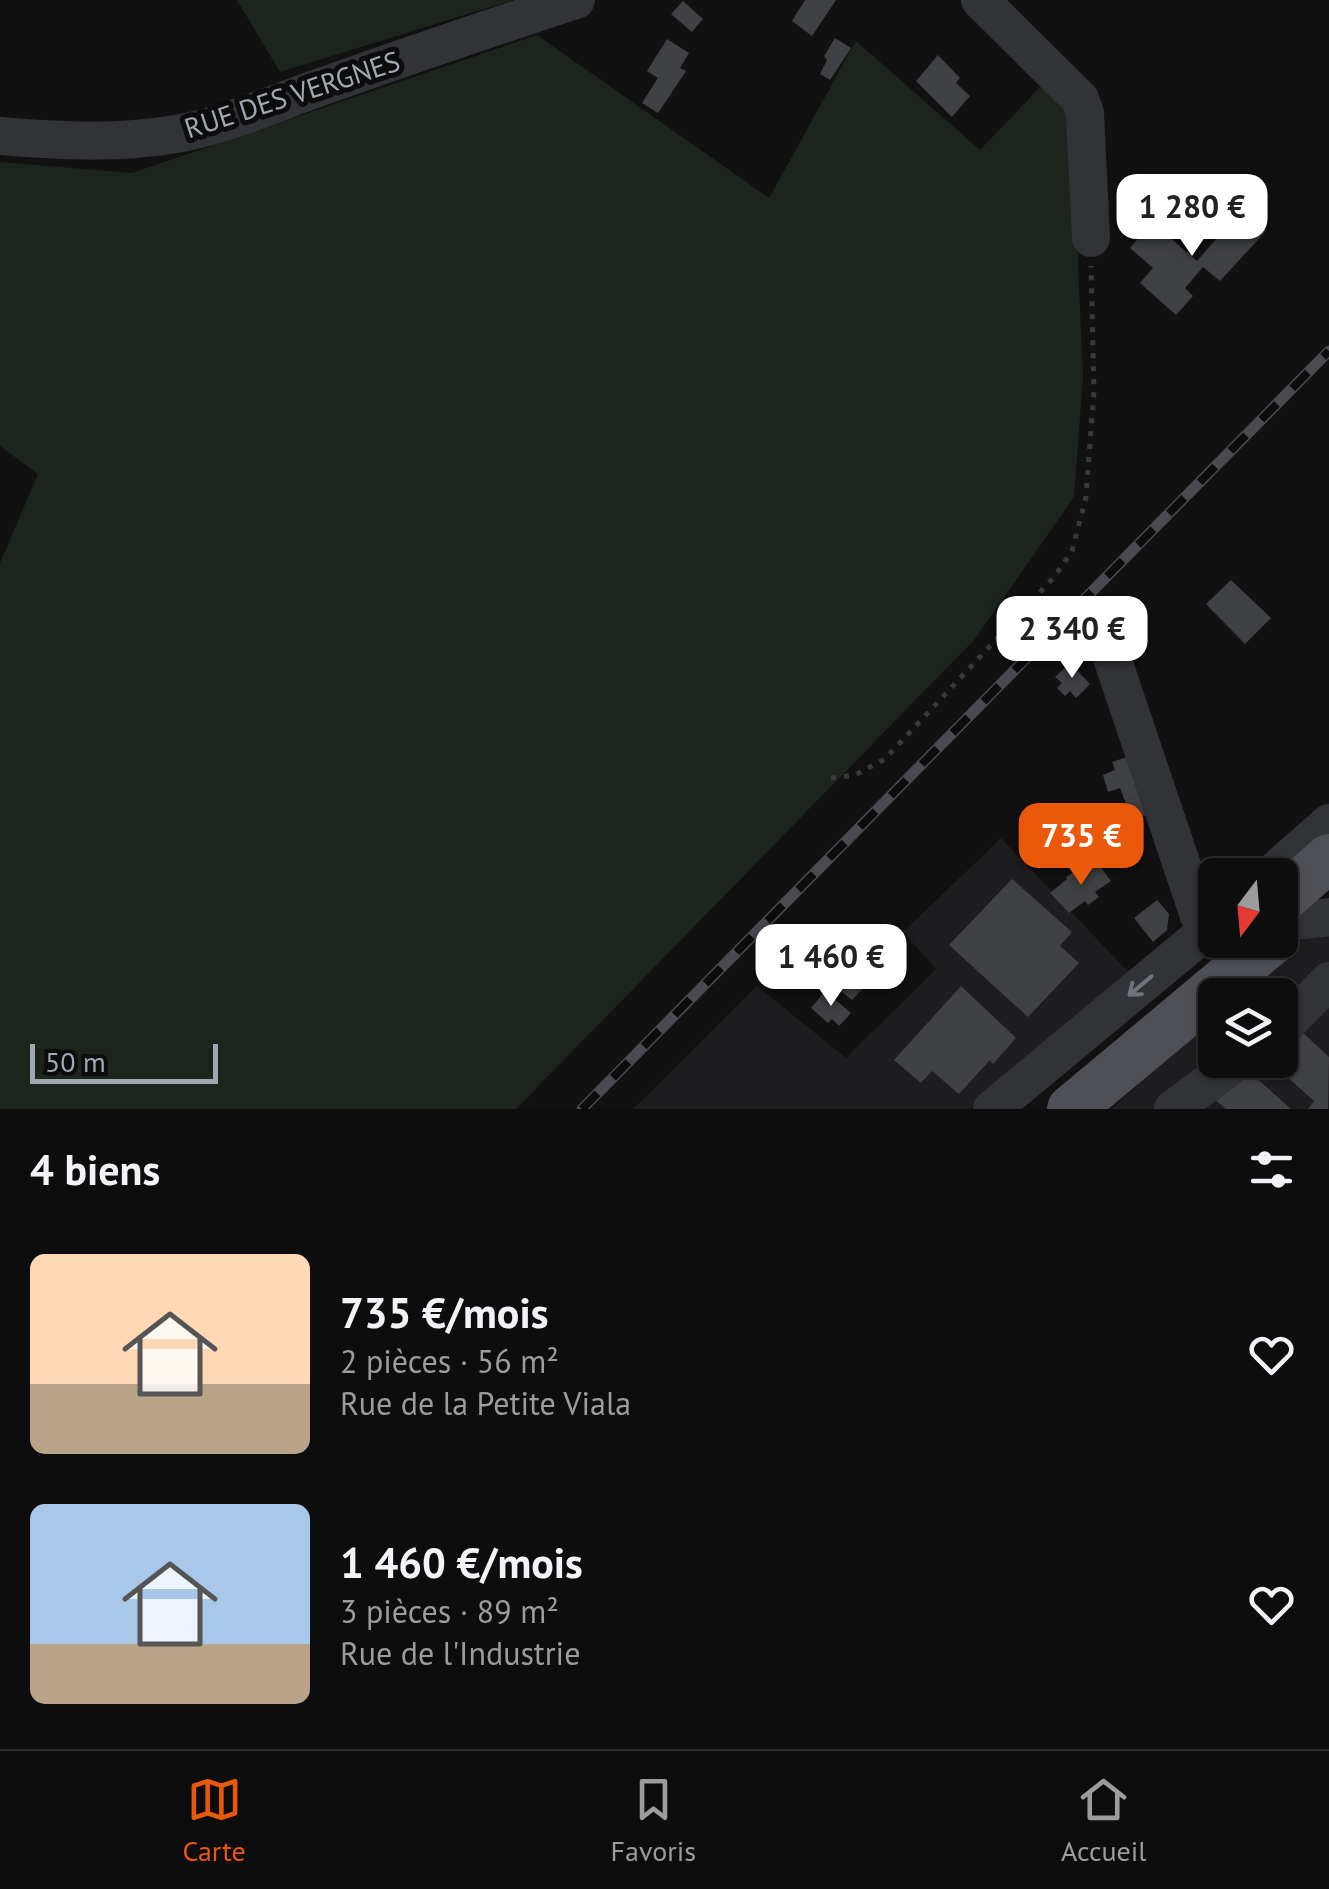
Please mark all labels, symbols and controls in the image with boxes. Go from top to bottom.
street label: RUE DES VERGNES [180,42,404,146]
pin: 1 280 € [1100,174,1284,259]
text: 1 280 € [1139,185,1245,227]
pin: 2 340 € [980,596,1164,681]
text: 2 340 € [1019,607,1125,649]
pin: 735 € [1011,803,1151,888]
text: 735 € [1041,814,1121,856]
north arrow [1198,858,1298,958]
map controls [1198,858,1298,1078]
pin: 1 460 € [739,924,923,1009]
text: 1 460 € [778,935,884,977]
one-way arrow [1128,975,1154,997]
button: layers [1198,978,1298,1078]
scale bar [30,1039,218,1084]
text: 50 m [45,1043,106,1080]
text: 4 biens [30,1142,160,1197]
icon: filters [1244,1142,1299,1197]
text: 735 €/mois [340,1285,548,1340]
icon: home [110,1294,230,1414]
icon: heart [1244,1327,1299,1382]
text: 2 pièces · 56 m² [340,1340,559,1382]
text: Rue de la Petite Viala [340,1382,631,1424]
text: 1 460 €/mois [340,1535,583,1590]
icon: home [110,1544,230,1664]
icon: heart [1244,1577,1299,1632]
text: 3 pièces · 89 m² [340,1590,559,1632]
text: Rue de l'Industrie [340,1632,580,1674]
tab: Carte [182,1772,246,1869]
tab: Favoris [611,1772,696,1869]
tab: Accueil [1061,1772,1147,1869]

